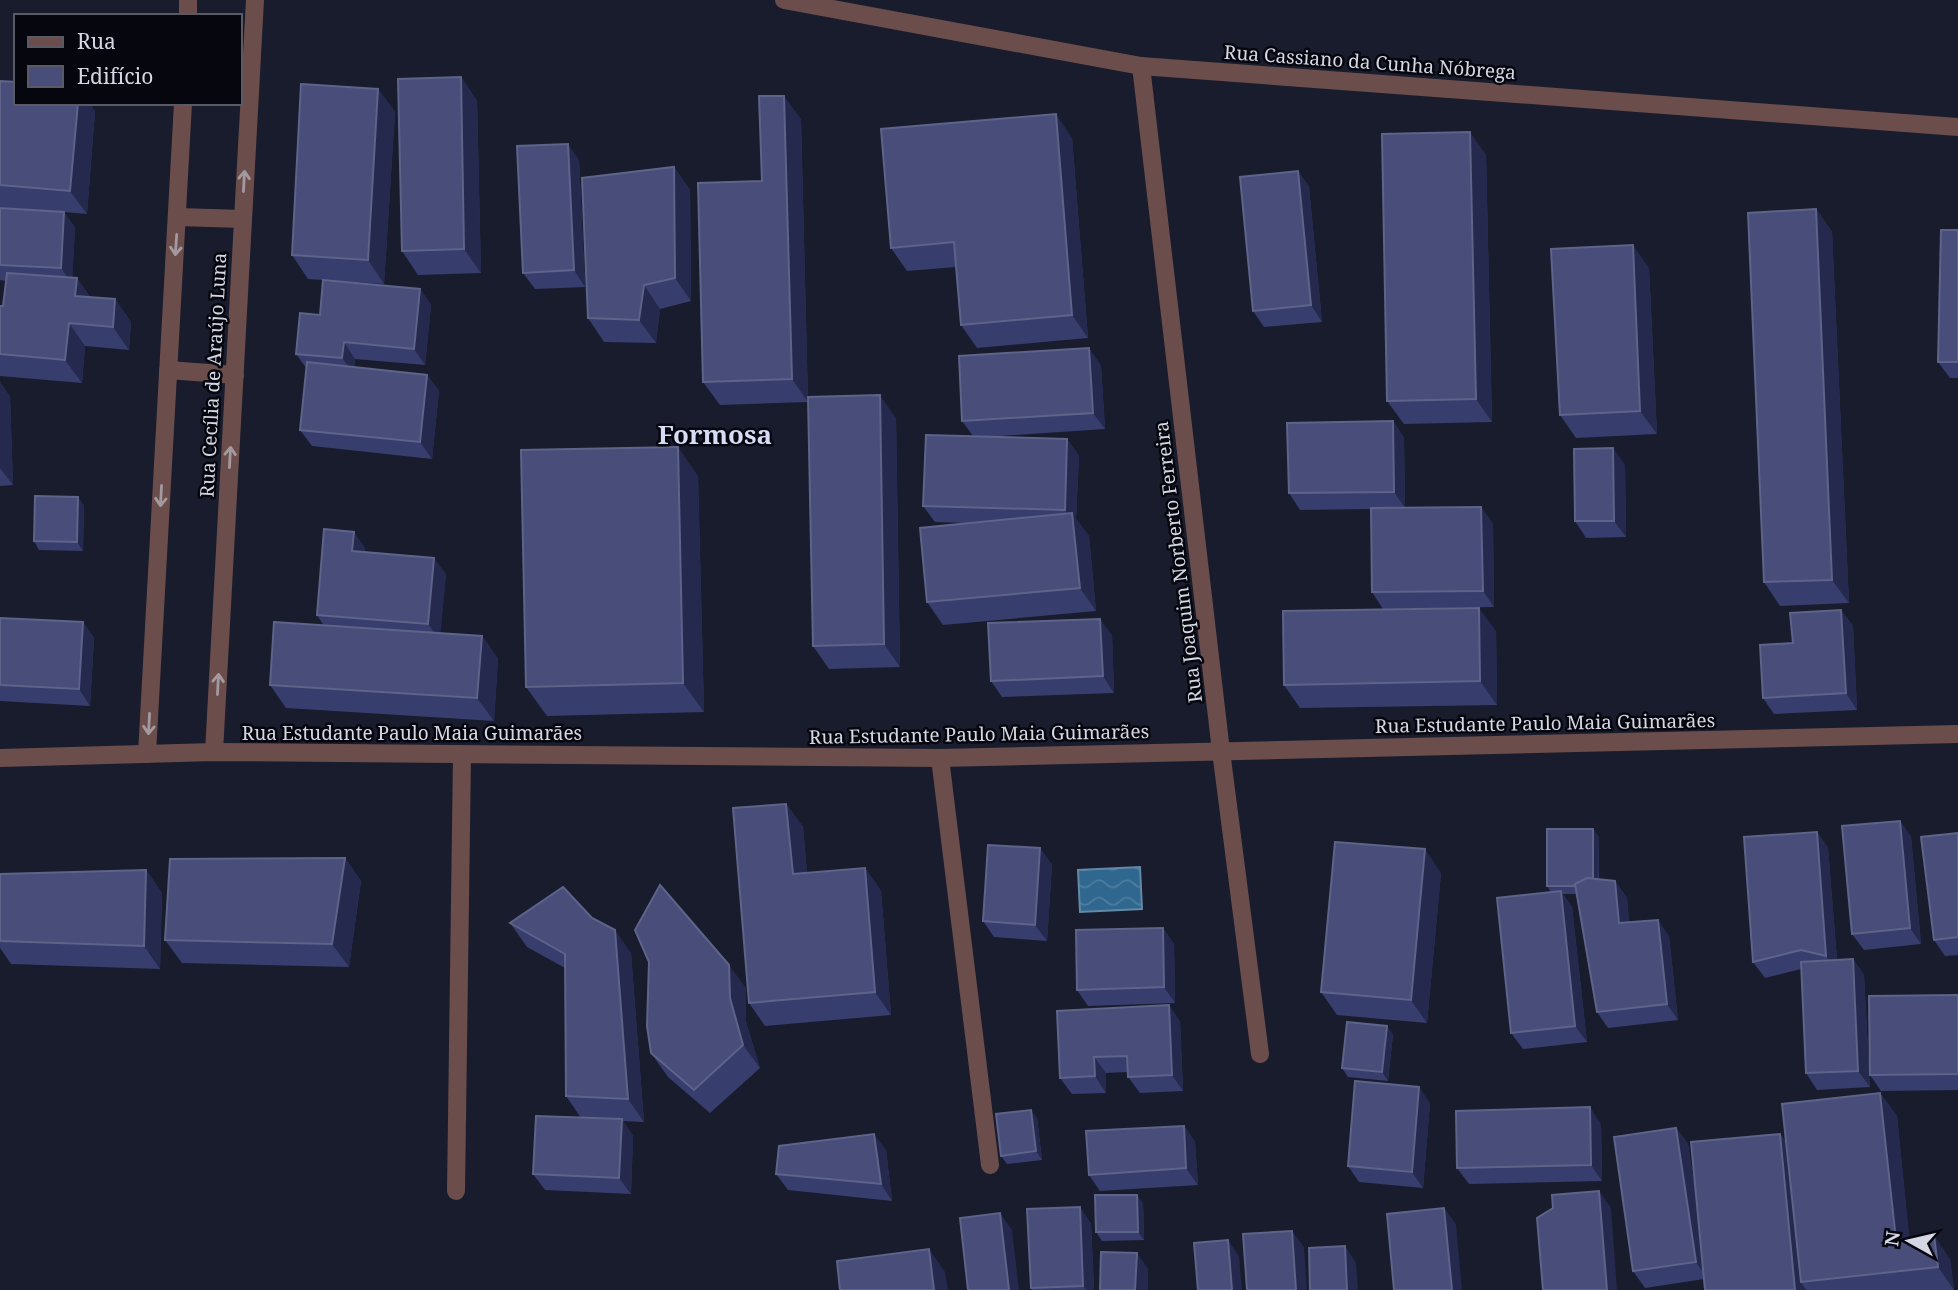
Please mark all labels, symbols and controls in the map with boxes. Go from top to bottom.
legend [14,14,242,105]
text: Rua [77,27,116,55]
street label: Rua Cassiano da Cunha Nóbrega [1223,39,1517,85]
text: Edifício [77,62,153,90]
one-way arrow [238,170,251,193]
one-way arrow [169,233,182,256]
street label: Rua Cecília de Araújo Luna [194,252,232,498]
district label: Formosa [658,416,772,452]
street label: Rua Joaquim Norberto Ferreira [1148,420,1208,704]
one-way arrow [224,446,237,469]
one-way arrow [154,485,167,507]
one-way arrow [211,673,224,696]
street label: Rua Estudante Paulo Maia Guimarães [1375,707,1715,739]
one-way arrow [142,712,155,734]
street label: Rua Estudante Paulo Maia Guimarães [809,718,1149,750]
street label: Rua Estudante Paulo Maia Guimarães [242,720,582,746]
north arrow [1874,1206,1944,1276]
text: N [1878,1229,1906,1248]

